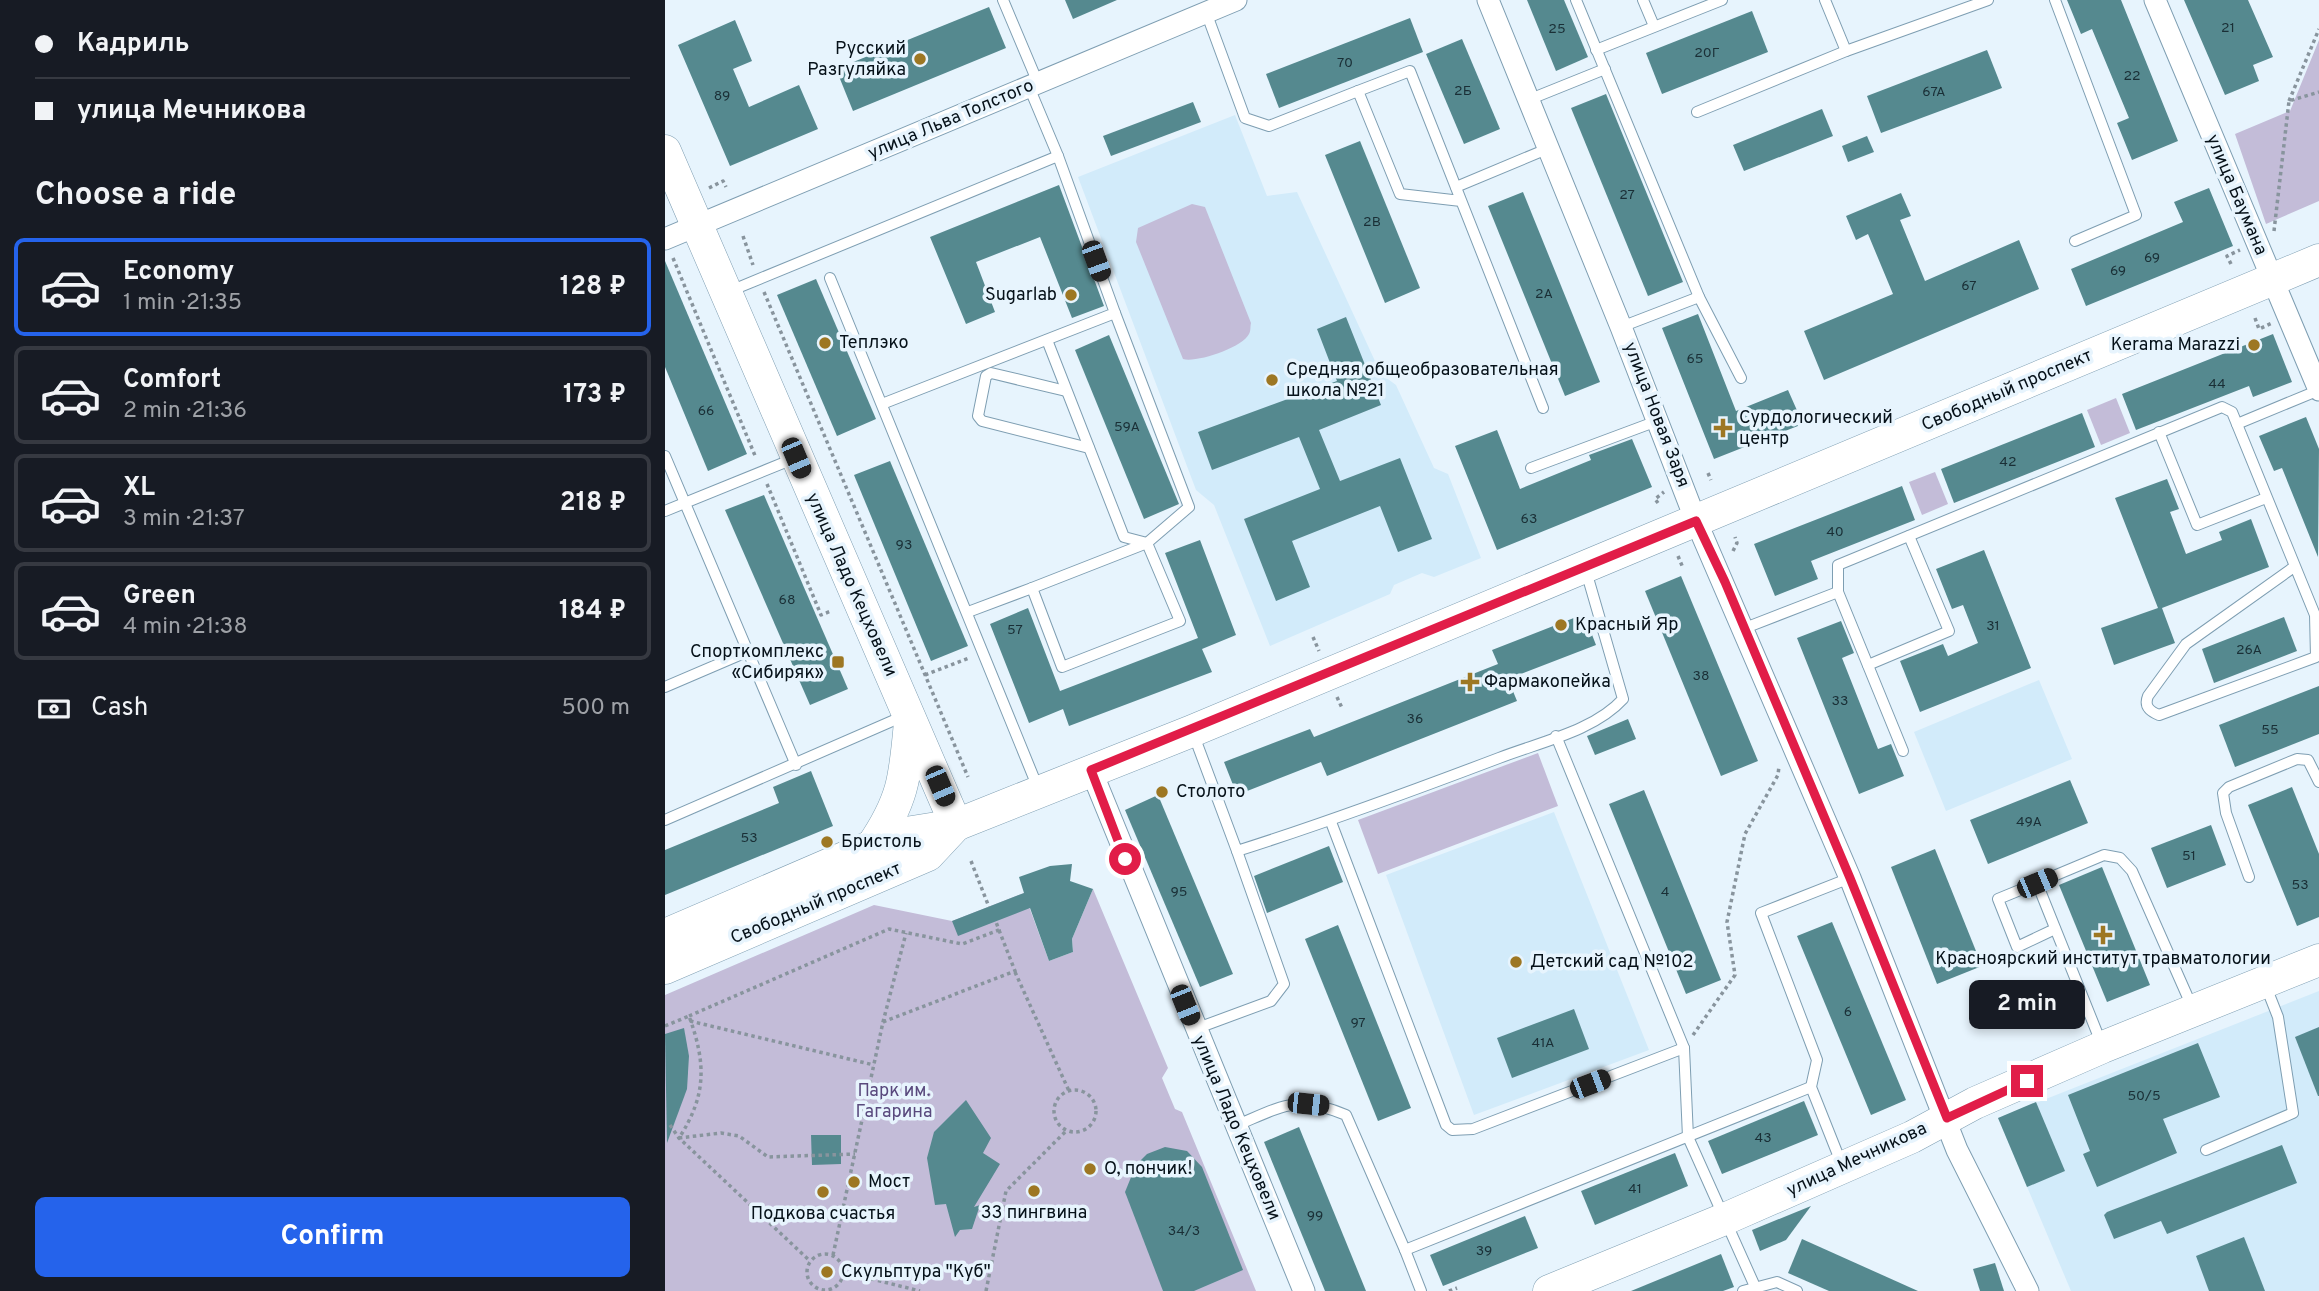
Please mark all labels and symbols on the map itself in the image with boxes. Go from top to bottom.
house number: 21 [2221,20,2235,37]
house number: 25 [1548,21,1566,38]
place label: Русский Разгуляйка [807,38,906,82]
house number: 20Г [1694,45,1720,62]
marker: Русский Разгуляйка [912,51,928,67]
house number: 70 [1337,55,1353,72]
house number: 22 [2123,68,2141,85]
street label: улица Льва Толстого [865,75,1037,165]
house number: 2Б [1454,83,1472,100]
house number: 67А [1922,84,1946,101]
house number: 89 [714,88,730,105]
street label: улица Баумана [2200,131,2272,259]
house number: 27 [1619,187,1635,204]
house number: 2В [1363,214,1381,231]
car [1079,238,1114,284]
house number: 69 [2144,250,2160,267]
house number: 69 [2110,263,2126,280]
house number: 67 [1961,278,1977,295]
place label: Sugarlab [985,284,1057,307]
house number: 2А [1535,286,1553,303]
marker: Sugarlab [1063,287,1079,303]
place label: Теплэко [839,332,909,355]
place label: Kerama Marazzi [2111,334,2240,357]
marker: Теплэко [817,335,833,351]
marker: Kerama Marazzi [2246,337,2262,353]
street label: улица Новая Заря [1618,339,1694,491]
street label: Свободный проспект [1918,345,2096,437]
house number: 65 [1686,351,1704,368]
place label: Средняя общеобразовательная школа №21 [1286,359,1559,403]
marker: Средняя общеобразовательная школа №21 [1264,372,1280,388]
house number: 44 [2208,376,2226,393]
house number: 66 [698,403,714,420]
place label: Сурдологический центр [1739,407,1893,451]
marker: Сурдологический центр [1713,418,1733,438]
house number: 59А [1114,419,1140,436]
car [779,435,814,481]
house number: 42 [1999,454,2017,471]
street label: улица Ладо Кецховели [800,490,902,680]
house number: 63 [1521,511,1537,528]
house number: 40 [1826,524,1844,541]
house number: 93 [896,537,912,554]
house number: 68 [779,592,795,609]
place label: Красный Яр [1575,614,1679,637]
marker: Красный Яр [1553,617,1569,633]
house number: 31 [1986,618,2000,635]
house number: 57 [1007,622,1023,639]
place label: Спорткомплекс «Сибиряк» [690,641,824,685]
house number: 26А [2236,642,2262,659]
marker: Спорткомплекс «Сибиряк» [830,654,846,670]
house number: 38 [1693,668,1709,685]
place label: Фармакопейка [1484,671,1611,694]
marker: Фармакопейка [1462,674,1478,690]
house number: 33 [1832,693,1848,710]
house number: 36 [1407,711,1423,728]
house number: 55 [2261,722,2279,739]
car [923,763,958,809]
place label: Столото [1176,781,1245,804]
marker: Столото [1154,784,1170,800]
house number: 49А [2016,814,2042,831]
house number: 53 [740,830,758,847]
place label: Бристоль [841,831,922,854]
marker: Бристоль [819,834,835,850]
route start [1109,843,1141,875]
house number: 51 [2182,848,2196,865]
street label: Свободный проспект [727,858,905,950]
car [2014,865,2061,901]
house number: 53 [2291,877,2309,894]
house number: 95 [1170,884,1188,901]
house number: 4 [1661,884,1669,901]
marker: Красноярский институт травматологии [2093,925,2113,945]
place label: Красноярский институт травматологии [1935,948,2271,971]
place label: Детский сад №102 [1530,951,1694,974]
marker: Детский сад №102 [1508,954,1524,970]
callout: 2 min [1969,979,2085,1028]
car [1168,982,1203,1028]
house number: 6 [1844,1004,1852,1021]
house number: 97 [1350,1015,1366,1032]
street label: улица Ладо Кецховели [1187,1032,1285,1224]
house number: 41А [1531,1035,1555,1052]
route end [2011,1065,2043,1097]
car [1567,1067,1614,1101]
park label: Парк им. Гагарина [855,1080,933,1124]
house number: 50/5 [2127,1088,2161,1105]
car [1287,1091,1330,1117]
street label: улица Мечникова [1783,1117,1931,1203]
house number: 43 [1754,1130,1772,1147]
place label: О, пончик! [1104,1158,1192,1181]
marker: О, пончик! [1082,1161,1098,1177]
place label: Мост [868,1171,910,1194]
marker: Мост [846,1174,862,1190]
house number: 41 [1628,1181,1642,1198]
marker: 33 пингвина [1026,1183,1042,1199]
marker: Подкова счастья [815,1184,831,1200]
place label: 33 пингвина [981,1202,1087,1225]
place label: Подкова счастья [751,1203,895,1226]
house number: 99 [1307,1208,1323,1225]
house number: 34/3 [1168,1223,1200,1240]
house number: 39 [1476,1243,1492,1260]
place label: Скульптура "Куб" [841,1261,991,1284]
marker: Скульптура "Куб" [819,1264,835,1280]

